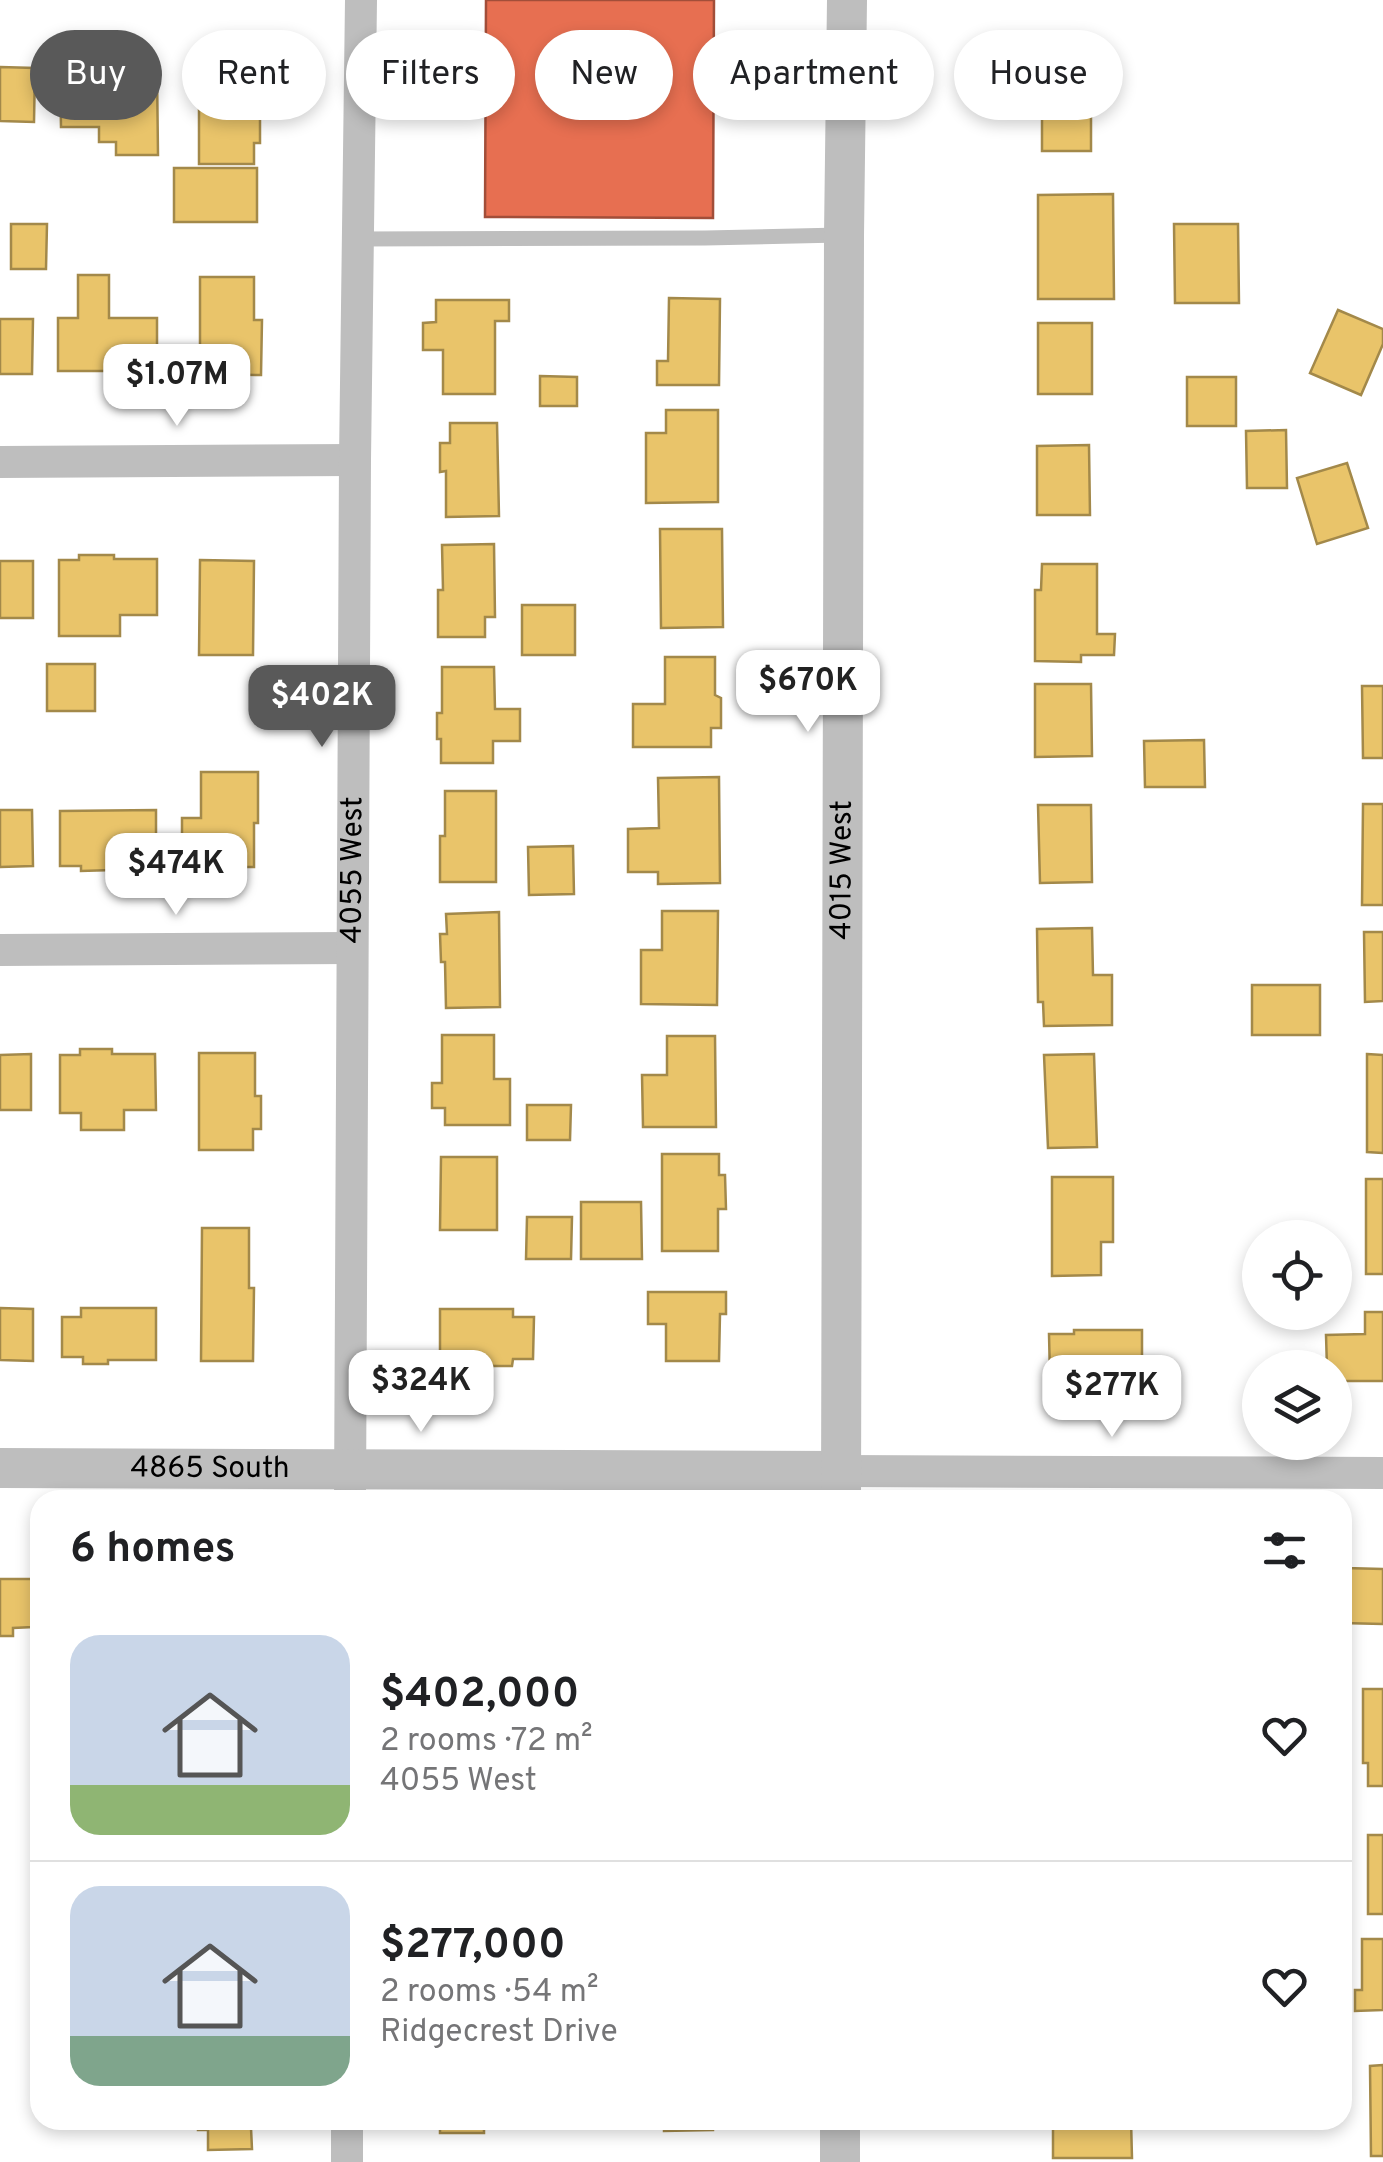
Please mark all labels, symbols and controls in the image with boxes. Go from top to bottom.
chip: Buy [30,30,162,120]
chip: Rent [182,30,326,120]
chip: Filters [346,30,515,120]
chip: New [535,30,673,120]
chip: Apartment [693,30,934,120]
chip: House [954,30,1123,120]
pin: $1.07M [96,344,258,429]
text: $1.07M [125,356,229,396]
pin: $670K [738,650,878,735]
text: $670K [758,662,858,702]
pin: $402K [252,665,392,750]
text: $402K [270,677,374,717]
street label: 4055 West [334,796,372,944]
street label: 4015 West [824,800,861,940]
pin: $474K [106,833,246,918]
text: $474K [127,845,225,885]
map controls [1242,1220,1352,1460]
button: locate [1242,1220,1352,1330]
pin: $324K [351,1350,491,1435]
button: layers [1242,1350,1352,1460]
pin: $277K [1042,1355,1182,1440]
text: $324K [371,1362,471,1402]
text: $277K [1064,1367,1160,1407]
street label: 4865 South [130,1450,290,1488]
icon: filters [1257,1523,1312,1578]
text: 6 homes [70,1524,235,1577]
text: $402,000 [380,1669,579,1722]
icon: home [150,1675,270,1795]
icon: heart [1257,1708,1312,1763]
text: 2 rooms · 72 m² [380,1722,593,1762]
text: 4055 West [380,1762,537,1802]
text: $277,000 [380,1920,566,1973]
icon: home [150,1926,270,2046]
icon: heart [1257,1959,1312,2014]
text: 2 rooms · 54 m² [380,1973,599,2013]
text: Ridgecrest Drive [380,2013,618,2053]

